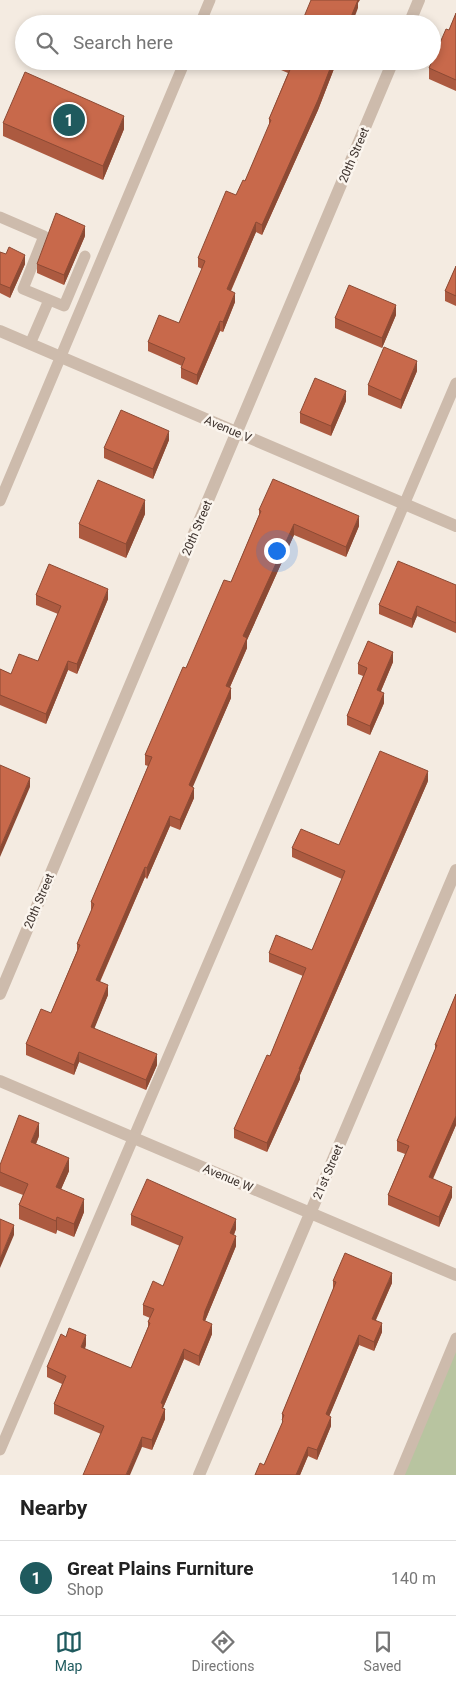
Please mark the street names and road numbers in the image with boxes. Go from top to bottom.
street label: 20th Street [336,125,372,185]
street label: Avenue V [202,413,254,445]
street label: 20th Street [179,498,215,558]
street label: 20th Street [21,871,57,931]
street label: 21st Street [310,1142,346,1202]
street label: Avenue W [201,1161,255,1195]

